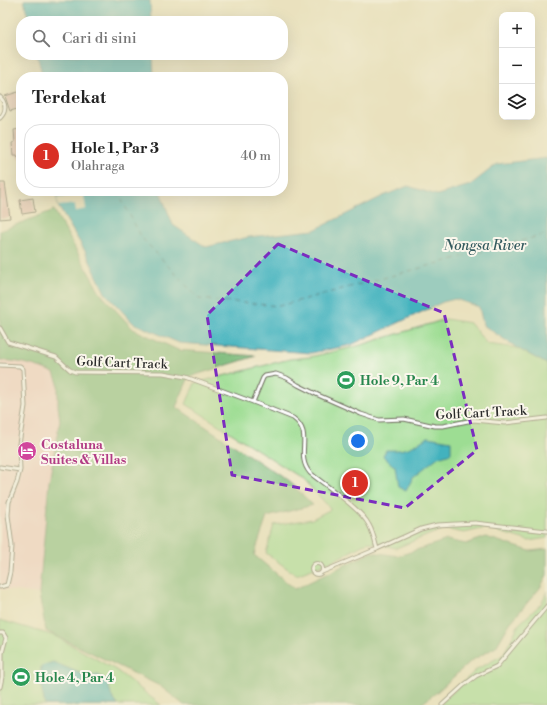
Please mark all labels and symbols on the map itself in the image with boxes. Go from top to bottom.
water label: Nongsa River [443,237,527,255]
street label: Golf Cart Track [76,353,169,373]
sports icon: Hole 9, Par 4 [335,369,357,391]
place label: Hole 9, Par 4 [360,373,439,389]
street label: Golf Cart Track [435,403,528,423]
your location [348,431,368,451]
place label: Costaluna Suites & Villas [41,437,127,468]
hotel icon: Costaluna Suites & Villas [16,440,38,462]
pin: 1 [342,468,368,498]
sports icon: Hole 4, Par 4 [10,666,32,688]
place label: Hole 4, Par 4 [35,670,115,686]

